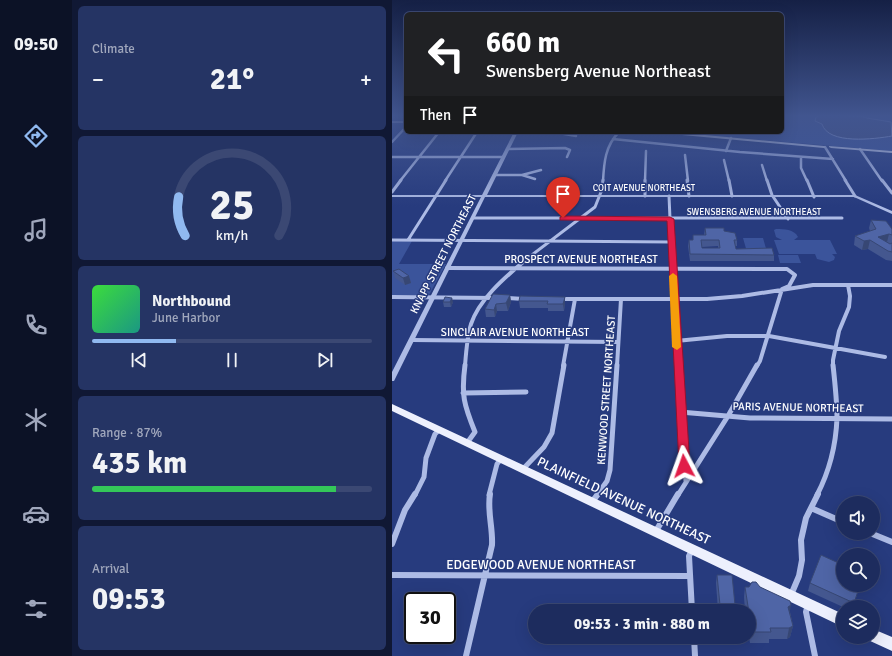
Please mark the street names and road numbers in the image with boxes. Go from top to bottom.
street label: COIT AVENUE NORTHEAST [593,183,696,194]
street label: KNAPP STREET NORTHEAST [408,192,479,316]
street label: SWENSBERG AVENUE NORTHEAST [687,207,822,218]
street label: PROSPECT AVENUE NORTHEAST [504,253,658,266]
street label: KENWOOD STREET NORTHEAST [595,314,618,465]
street label: SINCLAIR AVENUE NORTHEAST [441,326,590,339]
street label: PARIS AVENUE NORTHEAST [732,400,864,415]
street label: PLAINFIELD AVENUE NORTHEAST [534,454,713,548]
street label: EDGEWOOD AVENUE NORTHEAST [446,557,636,573]

